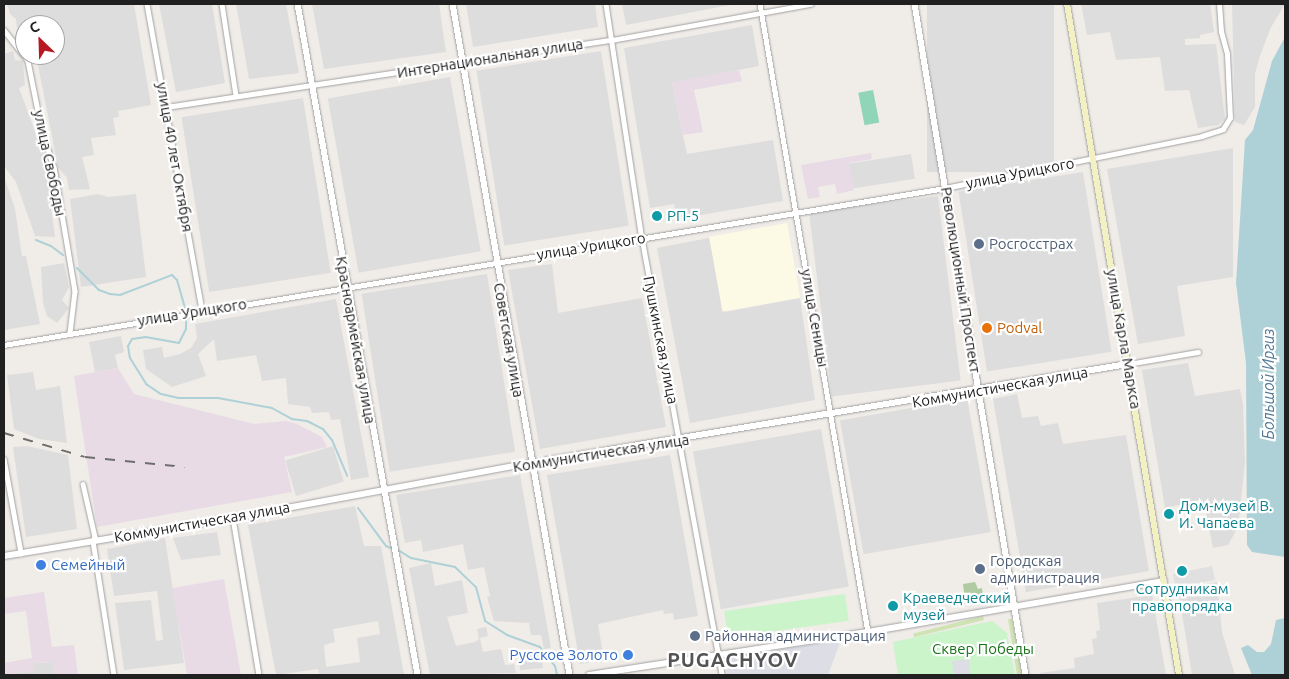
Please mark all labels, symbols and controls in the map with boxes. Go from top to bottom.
north arrow [15,15,65,65]
text: С [27,18,42,36]
street label: Интернациональная улица [396,34,584,82]
street label: улица 40 лет Октября [153,81,197,233]
street label: улица Свободы [30,108,70,218]
street label: улица Урицкого [964,154,1076,192]
street label: Революционный Проспект [937,186,985,374]
place label: РП-5 [667,207,699,225]
marker: РП-5 [651,210,663,222]
street label: улица Урицкого [535,228,647,264]
place label: Росгосстрах [989,235,1073,253]
marker: Росгосстрах [973,238,985,250]
street label: Красноармейская улица [332,255,380,425]
street label: улица Сеницы [797,267,833,369]
street label: улица Карла Маркса [1103,268,1145,410]
street label: Пушкинская улица [640,274,682,406]
street label: Советская улица [490,281,528,399]
street label: улица Урицкого [136,294,248,330]
place label: Podval [997,319,1042,337]
marker: Podval [981,322,993,334]
water label: Большой Иргиз [1258,328,1278,440]
street label: Коммунистическая улица [911,363,1089,411]
street label: Коммунистическая улица [512,430,690,476]
place label: Дом-музей В. И. Чапаева [1179,496,1272,531]
street label: Коммунистическая улица [113,498,291,546]
marker: Дом-музей В. И. Чапаева [1163,508,1175,520]
place label: Городская администрация [990,551,1100,586]
place label: Семейный [51,556,125,574]
marker: Семейный [35,559,47,571]
marker: Городская администрация [974,563,986,575]
marker: Сотрудникам правопорядка [1176,565,1188,577]
place label: Сотрудникам правопорядка [1132,579,1232,614]
place label: Краеведческий музей [903,588,1011,623]
marker: Краеведческий музей [887,600,899,612]
place label: Районная администрация [705,627,886,645]
marker: Районная администрация [689,630,701,642]
park label: Сквер Победы [932,640,1034,658]
place label: Русское Золото [510,646,618,664]
district label: PUGACHYOV [666,647,800,671]
marker: Русское Золото [622,649,634,661]

